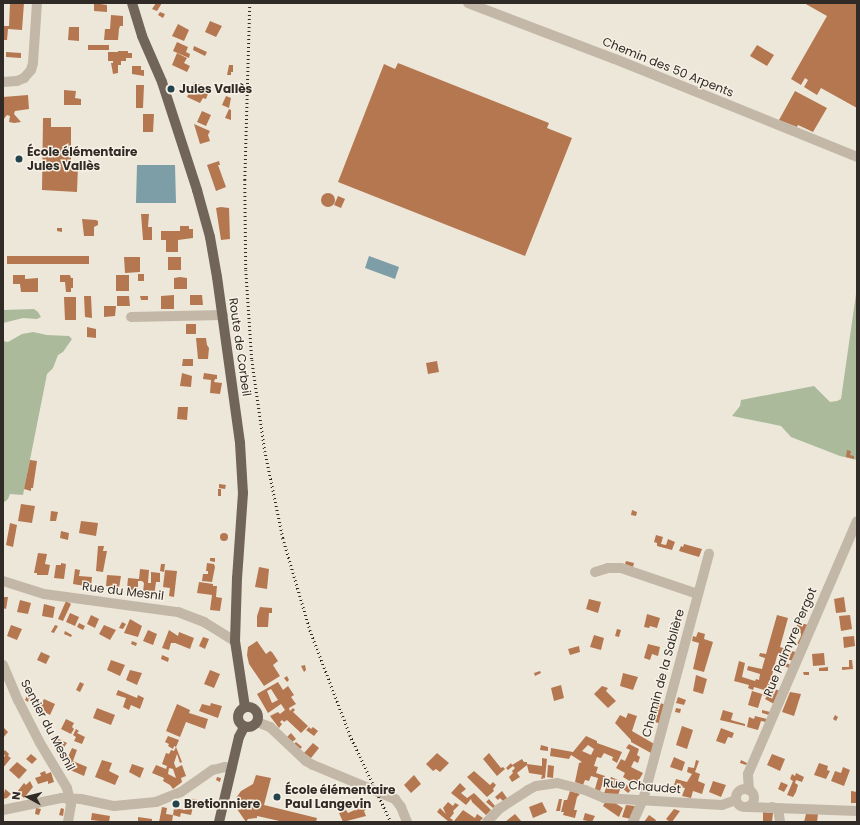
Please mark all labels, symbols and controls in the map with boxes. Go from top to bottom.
street label: Chemin des 50 Arpents [600,34,736,100]
place label: Jules Vallès [179,82,252,96]
marker: Jules Vallès [166,84,176,94]
place label: École élémentaire Jules Vallès [27,145,137,173]
marker: École élémentaire Jules Vallès [14,154,24,164]
street label: Route de Corbeil [226,297,254,397]
street label: Rue du Mesnil [81,579,165,603]
street label: Rue Palmyre Pergot [761,585,819,699]
street label: Chemin de la Sablière [639,607,687,739]
street label: Sentier du Mesnil [18,677,78,773]
street label: Rue Chaudet [602,775,682,797]
north arrow [8,777,48,817]
place label: École élémentaire Paul Langevin [285,783,395,811]
text: N [8,790,25,801]
marker: École élémentaire Paul Langevin [272,792,282,802]
place label: Bretionniere [184,797,260,811]
marker: Bretionniere [171,799,181,809]

